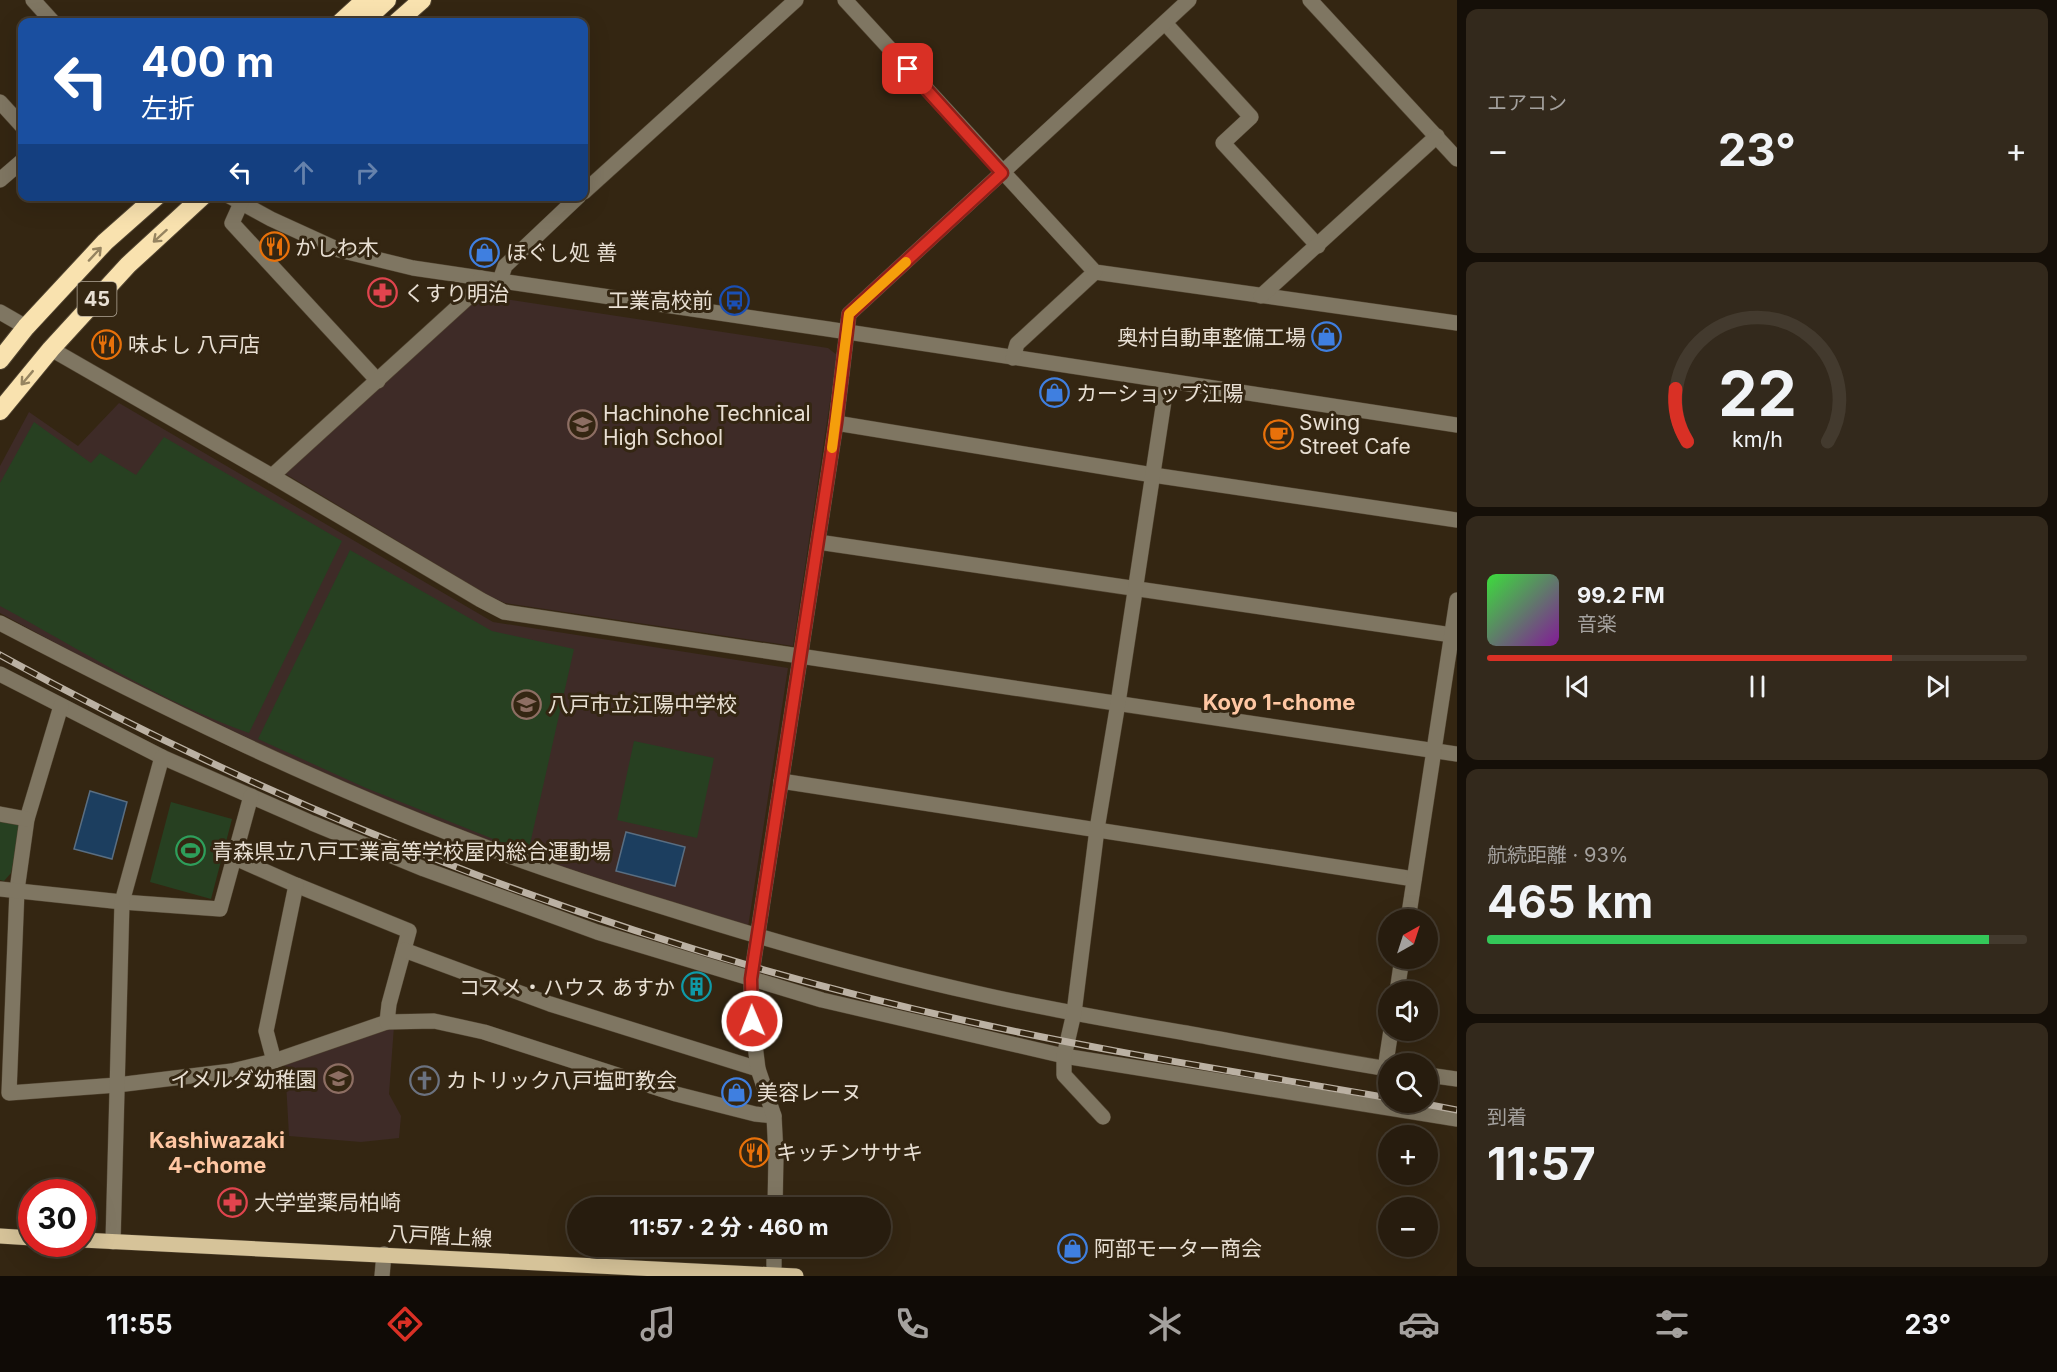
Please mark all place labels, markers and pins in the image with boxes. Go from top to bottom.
pin [882,43,933,94]
restaurant icon: かしわ木 [258,231,290,263]
place label: かしわ木 [295,235,379,260]
shop icon: ほぐし処 善 [469,236,501,268]
place label: ほぐし処 善 [506,240,617,265]
pharmacy icon: くすり明治 [367,277,399,309]
place label: くすり明治 [404,281,509,306]
bus stop icon: 工業高校前 [718,284,750,316]
place label: 工業高校前 [608,288,713,313]
shop icon: 奥村自動車整備工場 [1311,321,1343,353]
place label: 奥村自動車整備工場 [1117,325,1306,350]
restaurant icon: 味よし 八戸店 [91,328,123,360]
place label: 味よし 八戸店 [128,332,260,357]
shop icon: カーショップ江陽 [1039,377,1071,409]
place label: カーショップ江陽 [1076,381,1244,406]
place label: Hachinohe Technical High School [603,401,811,450]
school or university icon: Hachinohe Technical High School [566,409,598,441]
place label: Swing Street Cafe [1299,410,1411,459]
cafe icon: Swing Street Cafe [1262,418,1294,450]
school or university icon: 八戸市立江陽中学校 [511,688,543,720]
place label: 八戸市立江陽中学校 [548,692,737,717]
sports icon: 青森県立八戸工業高等学校屋内総合運動場 [175,835,207,867]
place label: 青森県立八戸工業高等学校屋内総合運動場 [212,839,611,864]
building icon: コスメ・ハウス あすか [680,971,712,1003]
place label: コスメ・ハウス あすか [459,975,675,1000]
school or university icon: イメルダ幼稚園 [322,1063,354,1095]
church icon: カトリック八戸塩町教会 [409,1064,441,1096]
place label: イメルダ幼稚園 [170,1067,317,1092]
place label: カトリック八戸塩町教会 [446,1068,677,1093]
shop icon: 美容レーヌ [720,1076,752,1108]
place label: 美容レーヌ [757,1080,862,1105]
restaurant icon: キッチンササキ [739,1136,771,1168]
place label: キッチンササキ [776,1140,923,1165]
pharmacy icon: 大学堂薬局柏崎 [217,1186,249,1218]
place label: 大学堂薬局柏崎 [254,1190,401,1215]
shop icon: 阿部モーター商会 [1057,1232,1089,1264]
place label: 阿部モーター商会 [1094,1236,1262,1261]

